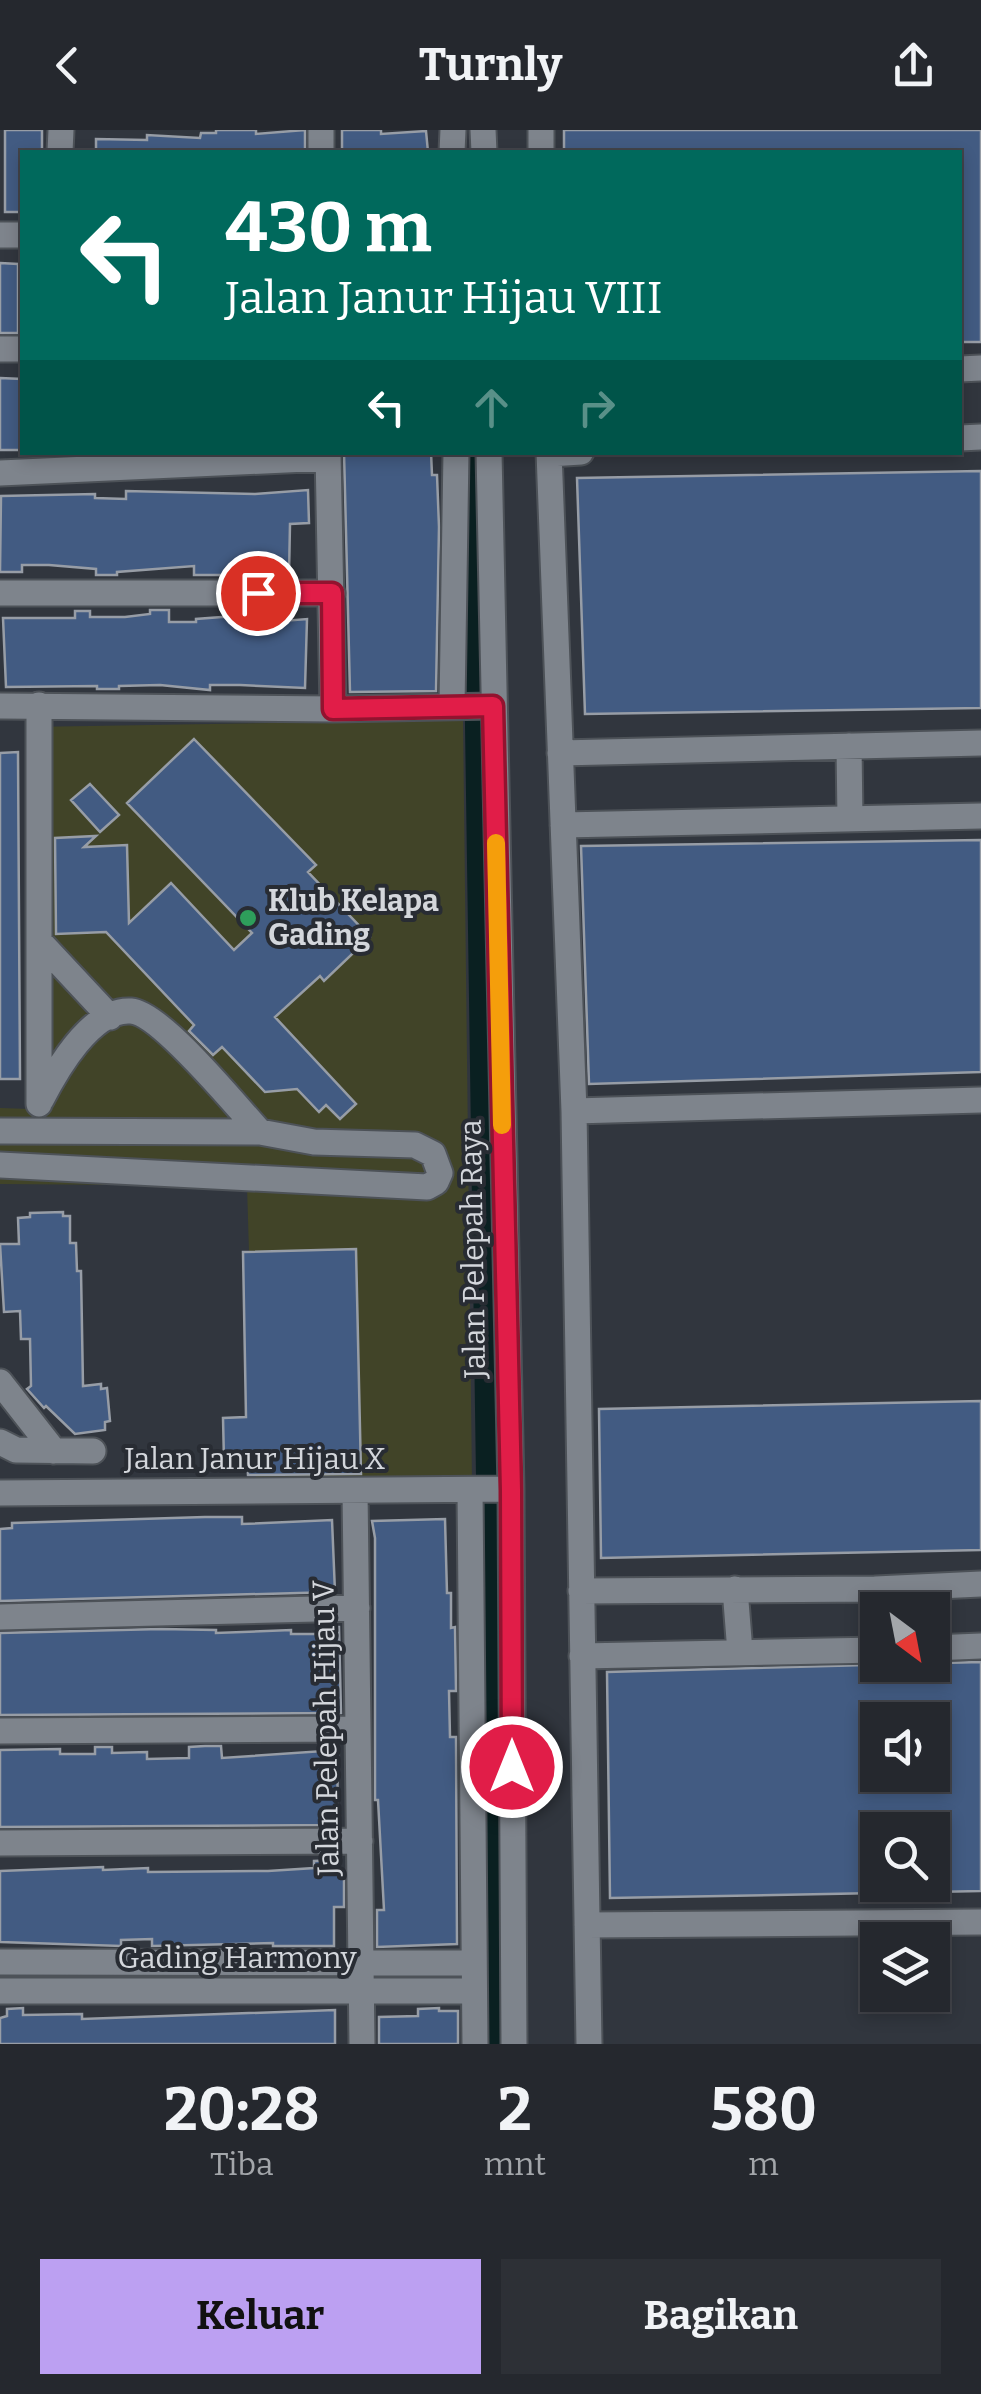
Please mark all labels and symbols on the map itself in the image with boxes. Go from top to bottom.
pin [216,551,301,636]
place label: Klub Kelapa Gading [268,883,439,953]
marker: Klub Kelapa Gading [237,907,259,929]
street label: Jalan Pelepah Raya [453,1119,493,1380]
street label: Jalan Janur Hijau X [124,1441,386,1477]
street label: Jalan Pelepah Hijau V [305,1580,347,1877]
north arrow [860,1592,950,1682]
position arrow [460,1715,564,1819]
street label: Gading Harmony [117,1940,357,1976]

